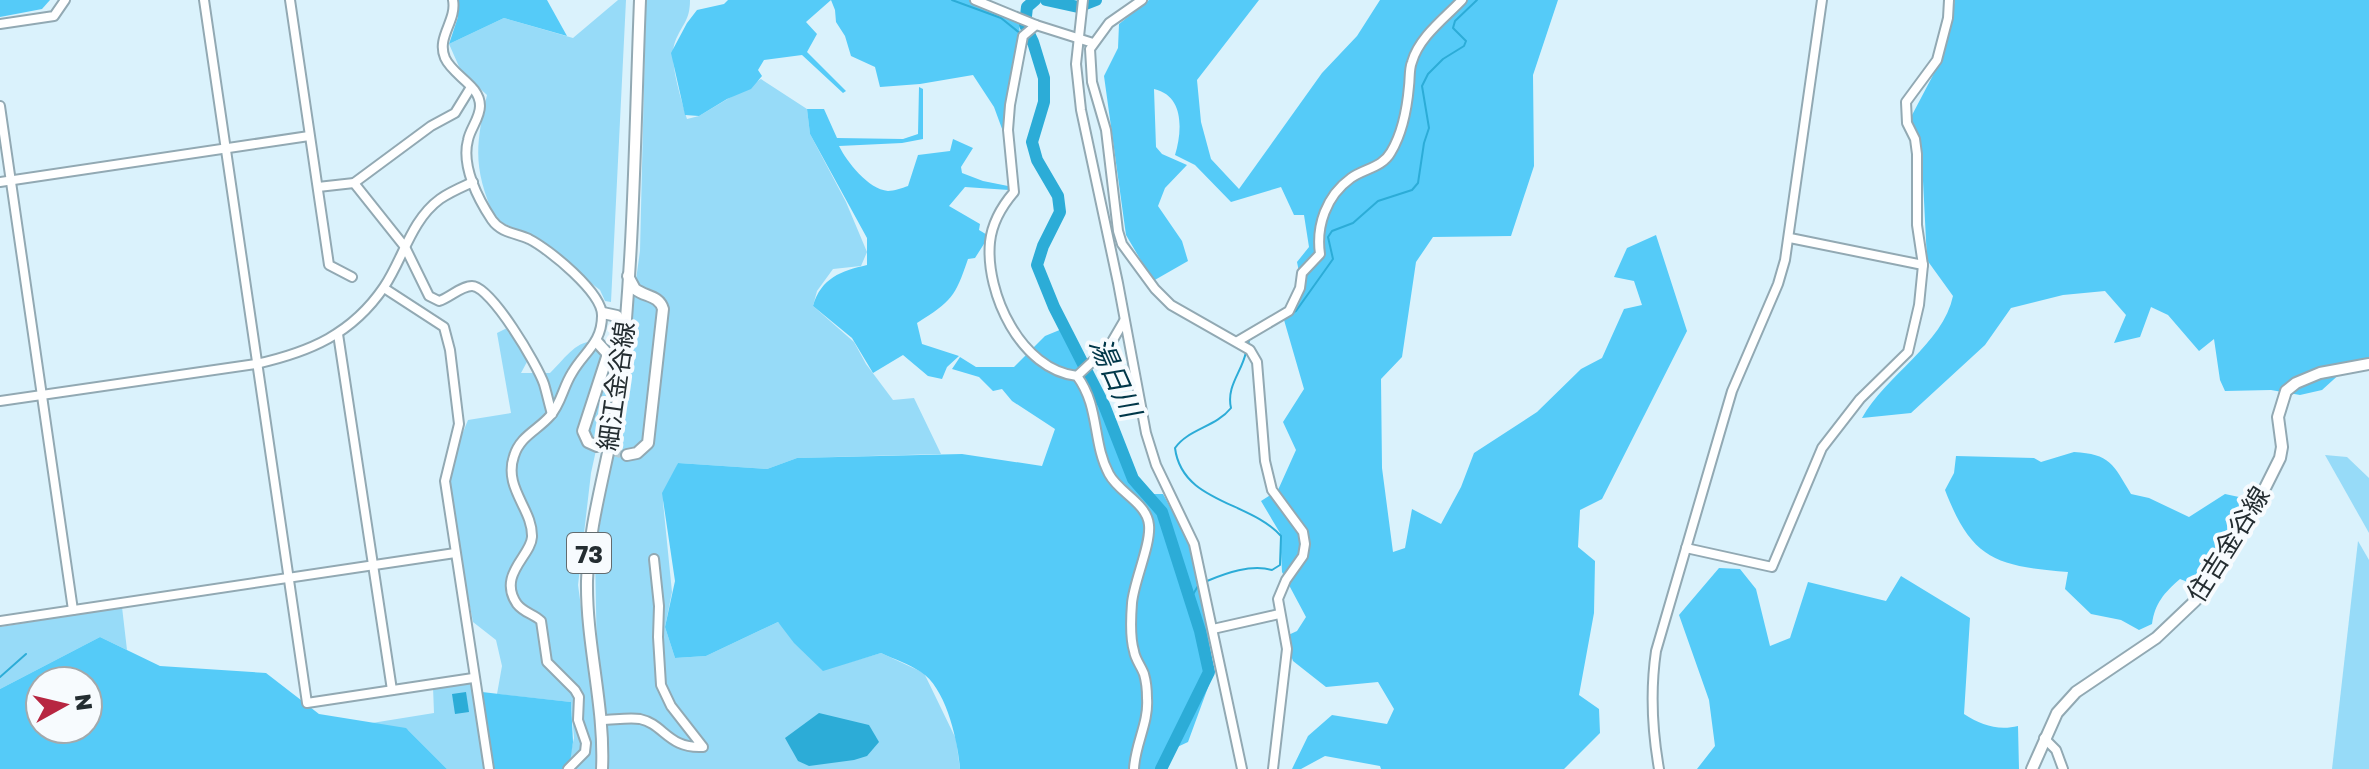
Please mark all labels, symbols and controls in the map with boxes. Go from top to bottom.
street label: 細江金谷線 [592,319,640,453]
water label: 湯日川 [1084,332,1149,425]
street label: 住吉金谷線 [2180,481,2276,607]
road number: 73 [567,533,611,573]
north arrow [24,665,104,745]
text: N [70,692,99,712]

